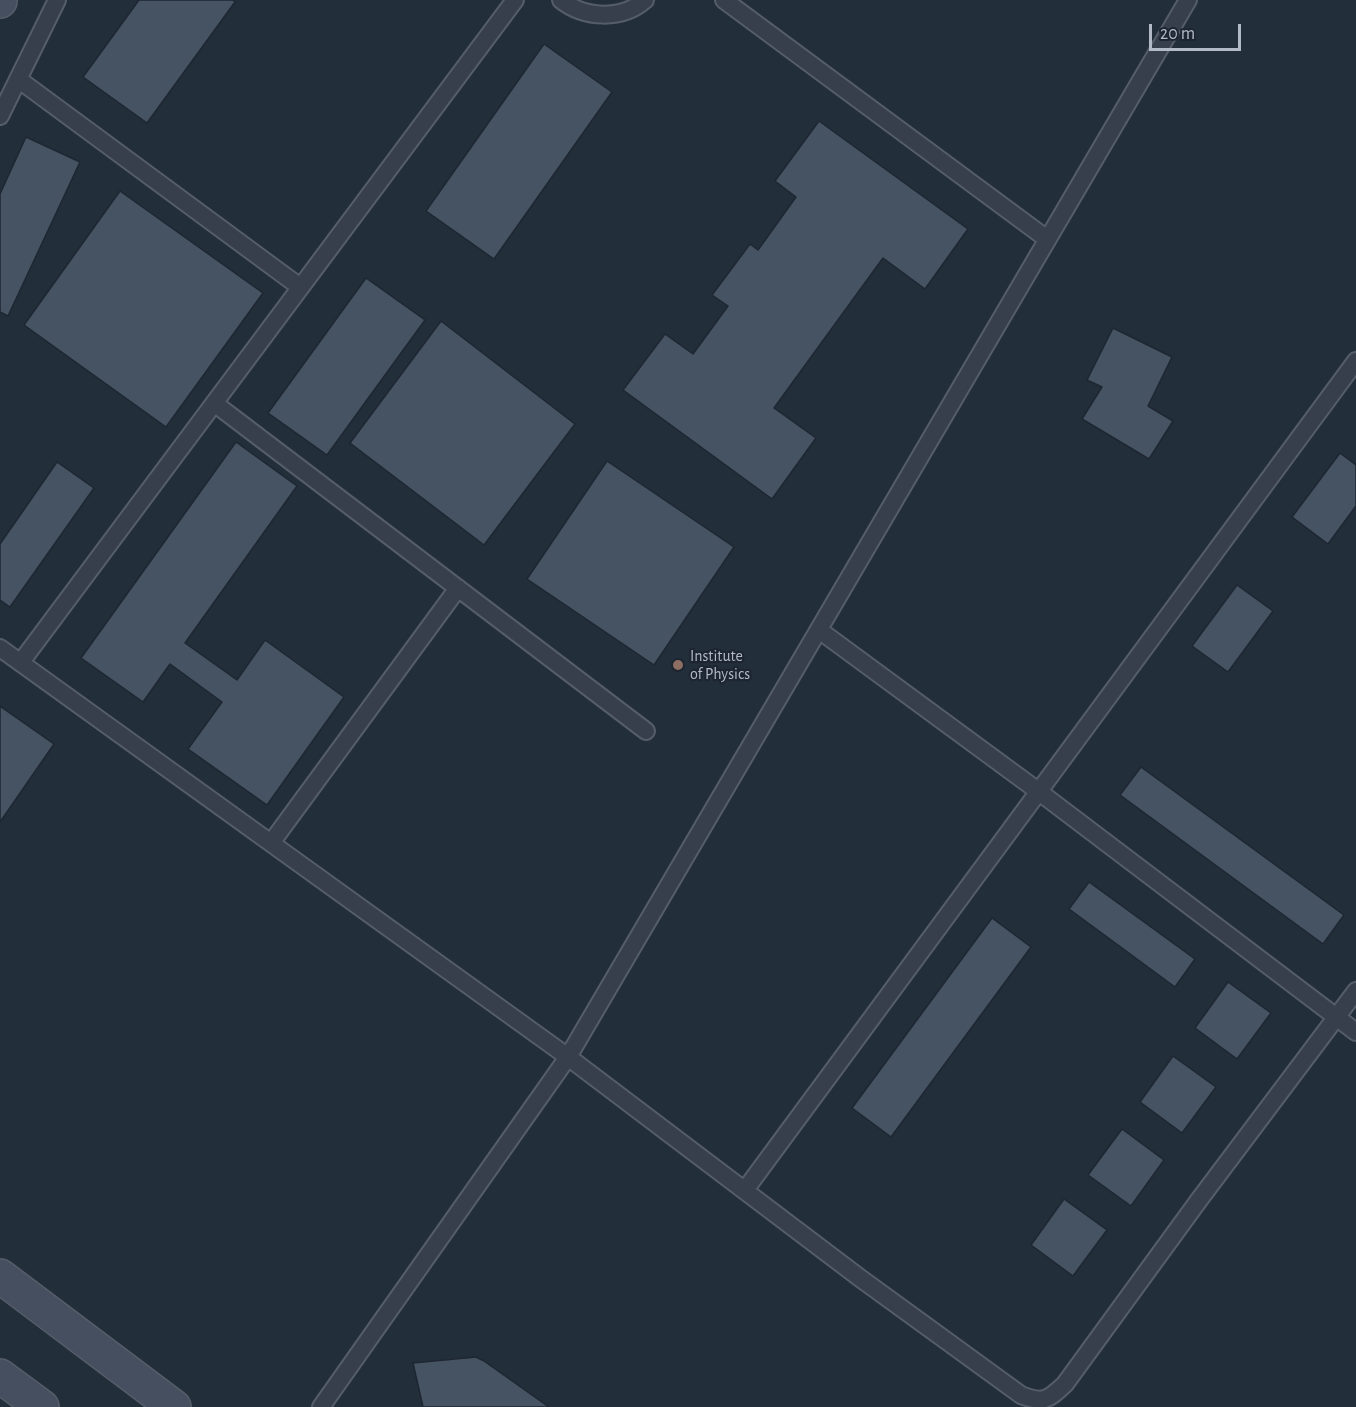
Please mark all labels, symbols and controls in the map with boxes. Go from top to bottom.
scale bar [1152,12,1244,50]
text: 20 m [1160,25,1195,43]
place label: Institute of Physics [690,646,750,684]
marker: Institute of Physics [671,658,685,672]

